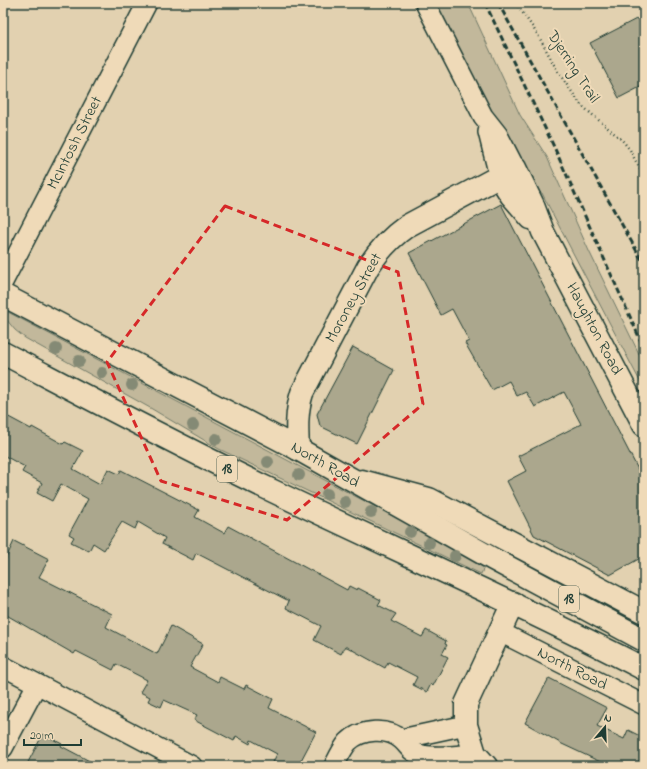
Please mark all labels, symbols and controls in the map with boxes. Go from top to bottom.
street label: Djerring Trail [540,25,606,108]
street label: McIntosh Street [41,91,109,194]
street label: Moroney Street [319,248,389,347]
street label: Haughton Road [560,279,628,379]
street label: North Road [286,436,364,494]
road number: 18 [217,456,237,482]
road number: 18 [559,586,579,612]
street label: North Road [533,641,611,697]
north arrow [585,707,625,747]
text: N [602,710,614,727]
scale bar [24,721,81,747]
text: 20 m [30,727,53,745]

